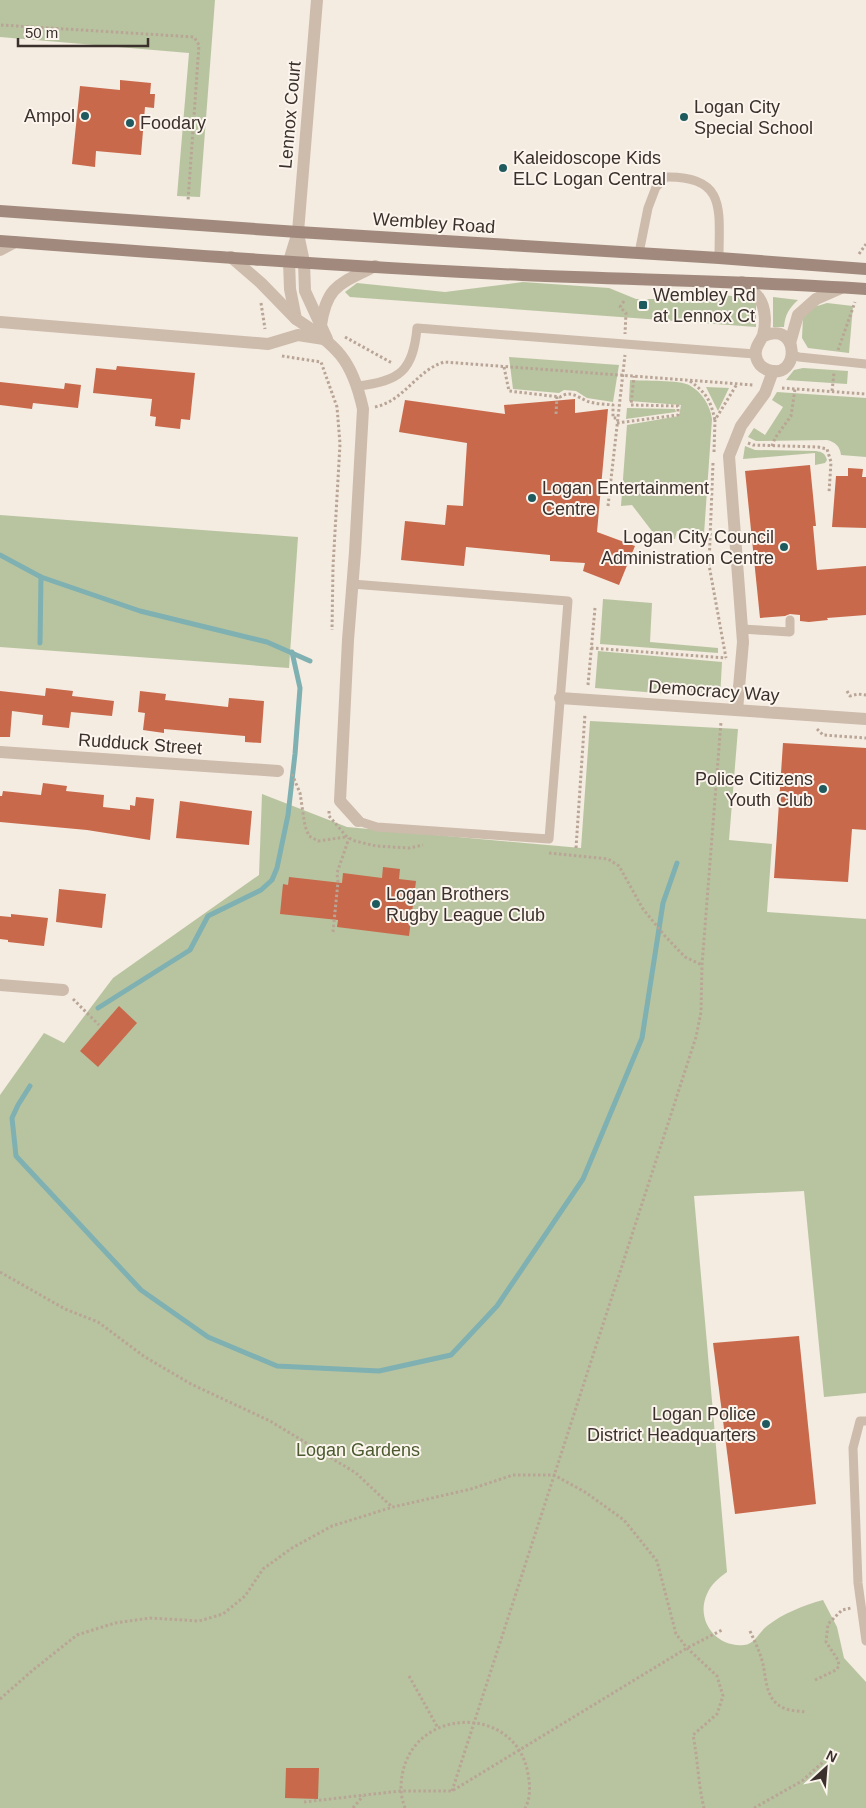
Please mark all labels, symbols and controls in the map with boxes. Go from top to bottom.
scale bar [18,15,148,47]
text: 50 m [25,24,58,41]
street label: Lennox Court [275,60,305,170]
place label: Logan City Special School [694,97,813,138]
place label: Ampol [24,106,75,126]
marker: Ampol [79,110,91,122]
marker: Logan City Special School [678,111,690,123]
place label: Foodary [140,113,206,133]
marker: Foodary [124,117,136,129]
place label: Kaleidoscope Kids ELC Logan Central [513,148,666,189]
marker: Kaleidoscope Kids ELC Logan Central [497,162,509,174]
street label: Wembley Road [372,209,496,237]
place label: Wembley Rd at Lennox Ct [653,285,756,326]
marker: Wembley Rd at Lennox Ct [637,299,649,311]
place label: Logan Entertainment Centre [542,478,709,519]
marker: Logan Entertainment Centre [526,492,538,504]
place label: Logan City Council Administration Centre [601,527,774,568]
marker: Logan City Council Administration Centre [778,541,790,553]
street label: Democracy Way [648,676,780,706]
street label: Rudduck Street [77,730,203,758]
place label: Police Citizens Youth Club [695,769,813,810]
marker: Police Citizens Youth Club [817,783,829,795]
place label: Logan Brothers Rugby League Club [386,884,545,925]
marker: Logan Brothers Rugby League Club [370,898,382,910]
place label: Logan Police District Headquarters [587,1404,756,1445]
marker: Logan Police District Headquarters [760,1418,772,1430]
park label: Logan Gardens [296,1440,420,1460]
north arrow [801,1743,851,1793]
text: N [824,1747,840,1766]

